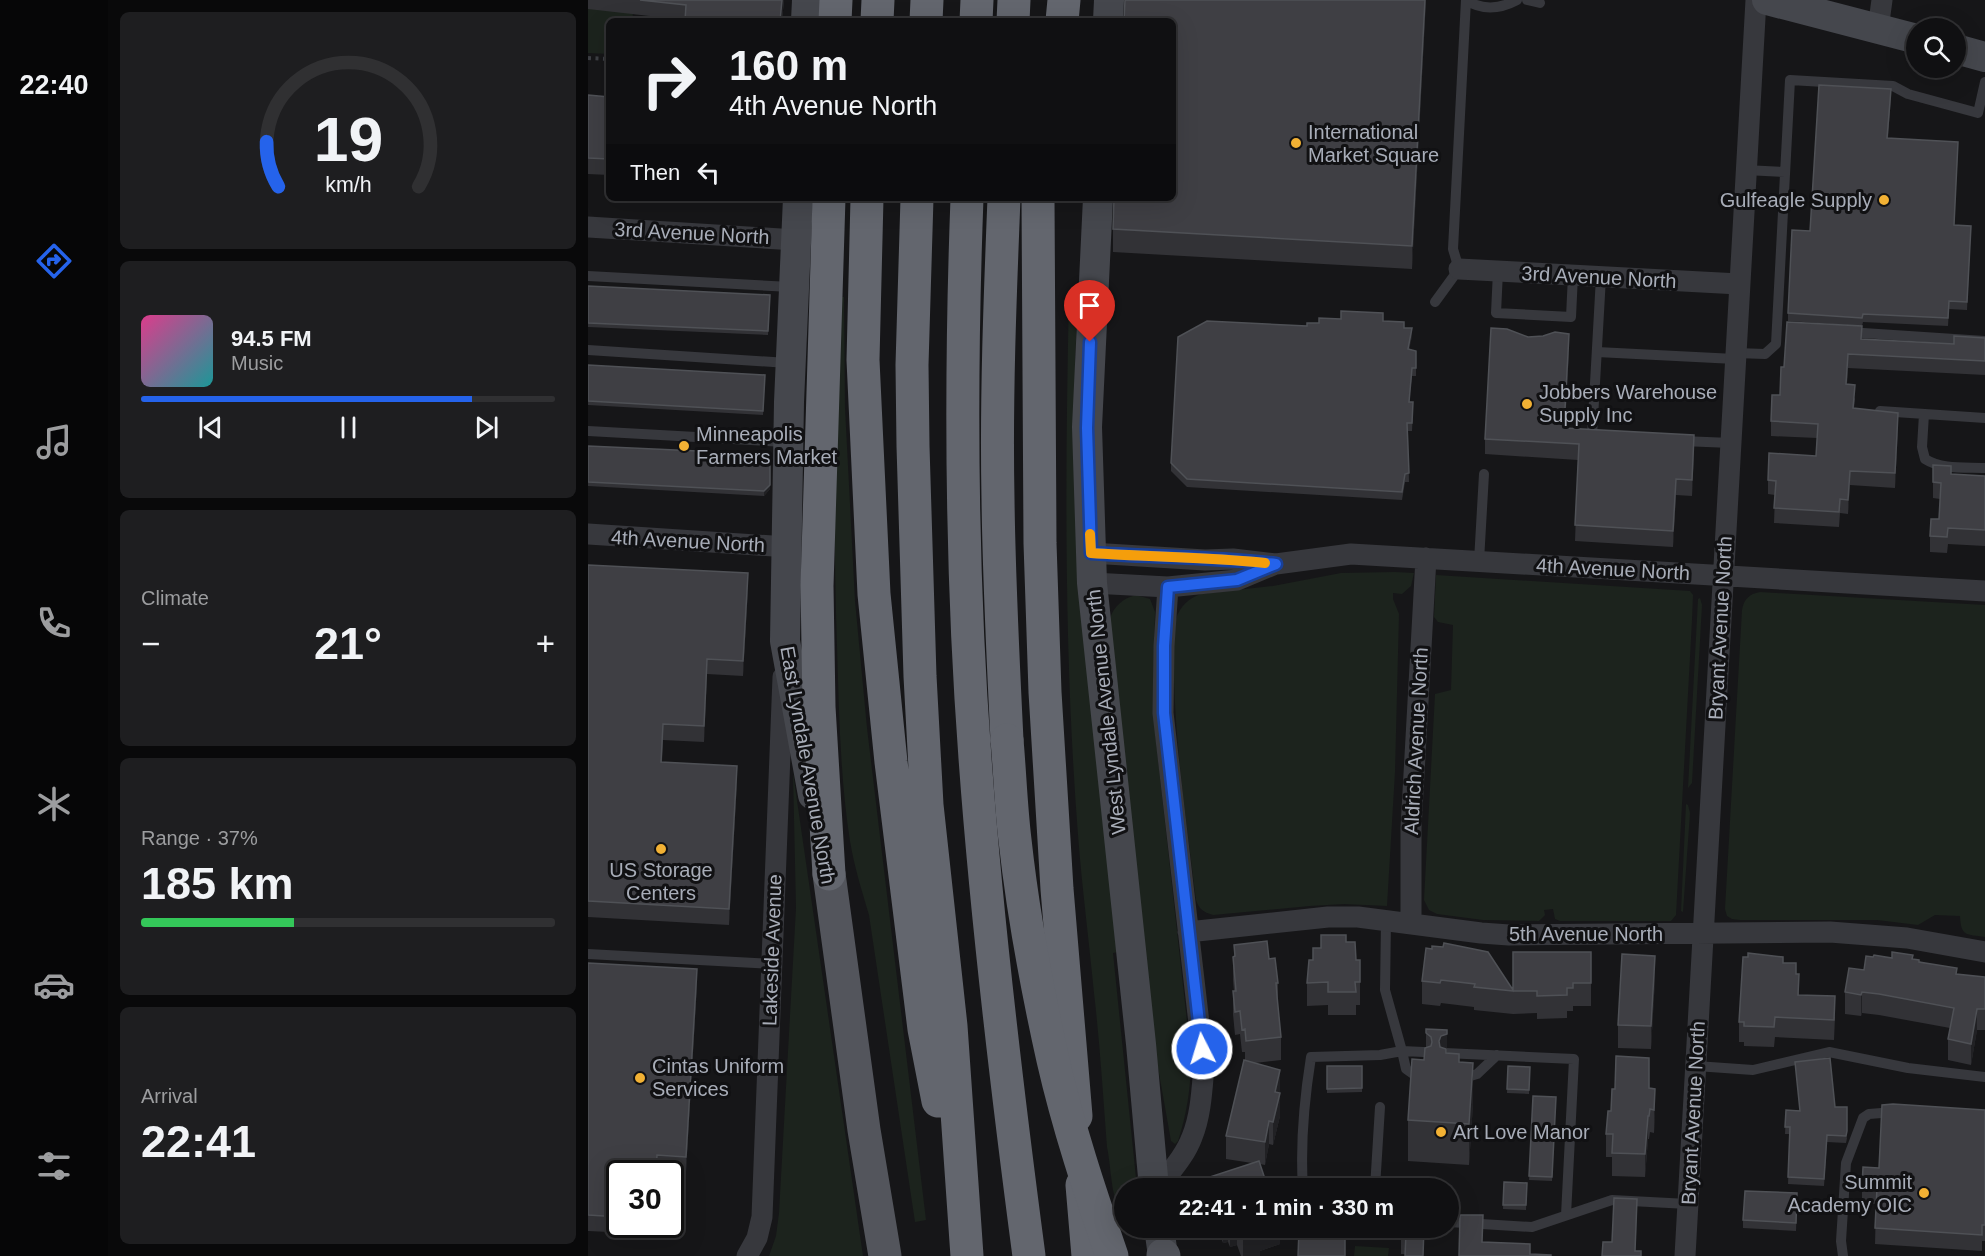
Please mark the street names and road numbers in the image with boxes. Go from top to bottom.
street label: 3rd Avenue North [614,218,770,248]
street label: 3rd Avenue North [1521,262,1677,292]
street label: 4th Avenue North [610,526,766,556]
street label: Bryant Avenue North [1704,535,1736,721]
street label: 4th Avenue North [1535,554,1691,584]
street label: West Lyndale Avenue North [1082,588,1130,836]
street label: East Lyndale Avenue North [776,644,840,886]
street label: Aldrich Avenue North [1400,647,1432,835]
street label: Lakeside Avenue [758,874,786,1026]
street label: 5th Avenue North [1509,923,1663,945]
street label: Bryant Avenue North [1677,1020,1709,1206]

